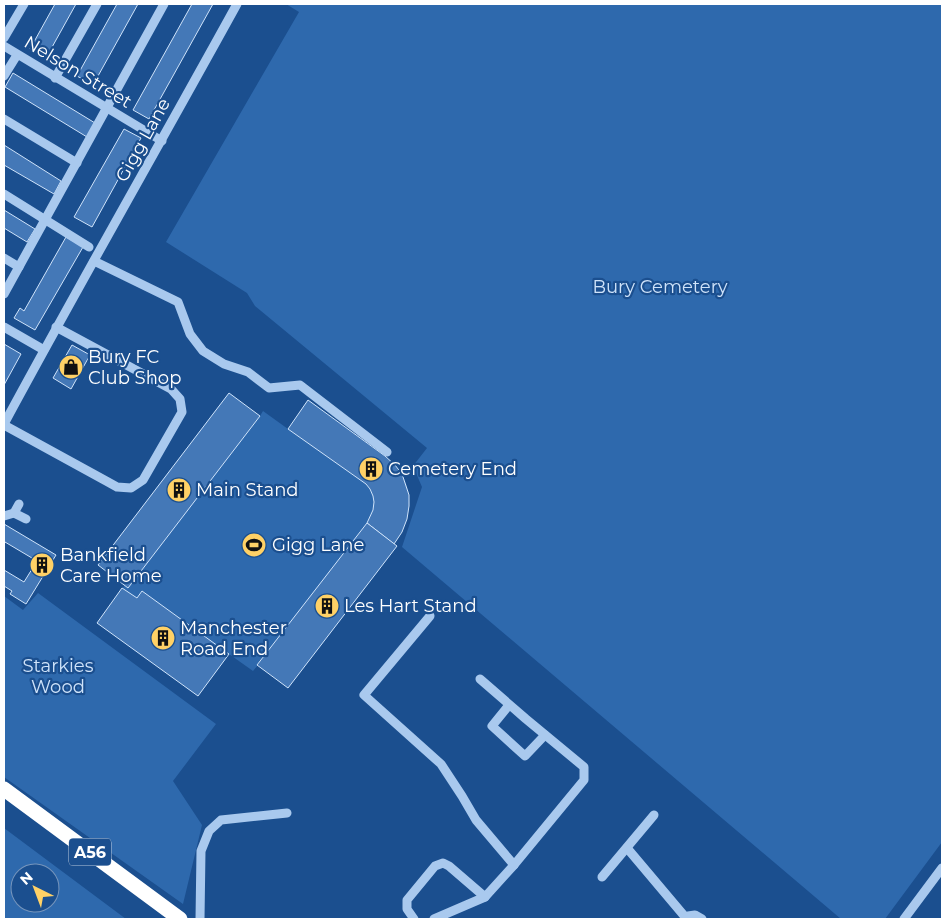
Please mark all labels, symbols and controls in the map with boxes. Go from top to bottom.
street label: Nelson Street [20,31,136,113]
street label: Gigg Lane [111,94,175,186]
park label: Bury Cemetery [592,276,728,298]
place label: Bury FC Club Shop [88,346,181,389]
shop icon: Bury FC Club Shop [58,354,84,380]
building icon: Cemetery End [358,456,384,482]
place label: Cemetery End [388,458,517,480]
building icon: Main Stand [166,477,192,503]
place label: Main Stand [196,479,299,501]
sports icon: Gigg Lane [241,532,267,558]
place label: Gigg Lane [272,534,365,556]
place label: Bankfield Care Home [60,544,162,587]
building icon: Bankfield Care Home [29,552,55,578]
building icon: Les Hart Stand [314,593,340,619]
place label: Les Hart Stand [344,595,477,617]
place label: Manchester Road End [180,617,287,660]
building icon: Manchester Road End [150,625,176,651]
park label: Starkies Wood [23,655,94,698]
road number: A56 [69,839,111,866]
north arrow [10,863,60,913]
text: N [16,868,37,889]

